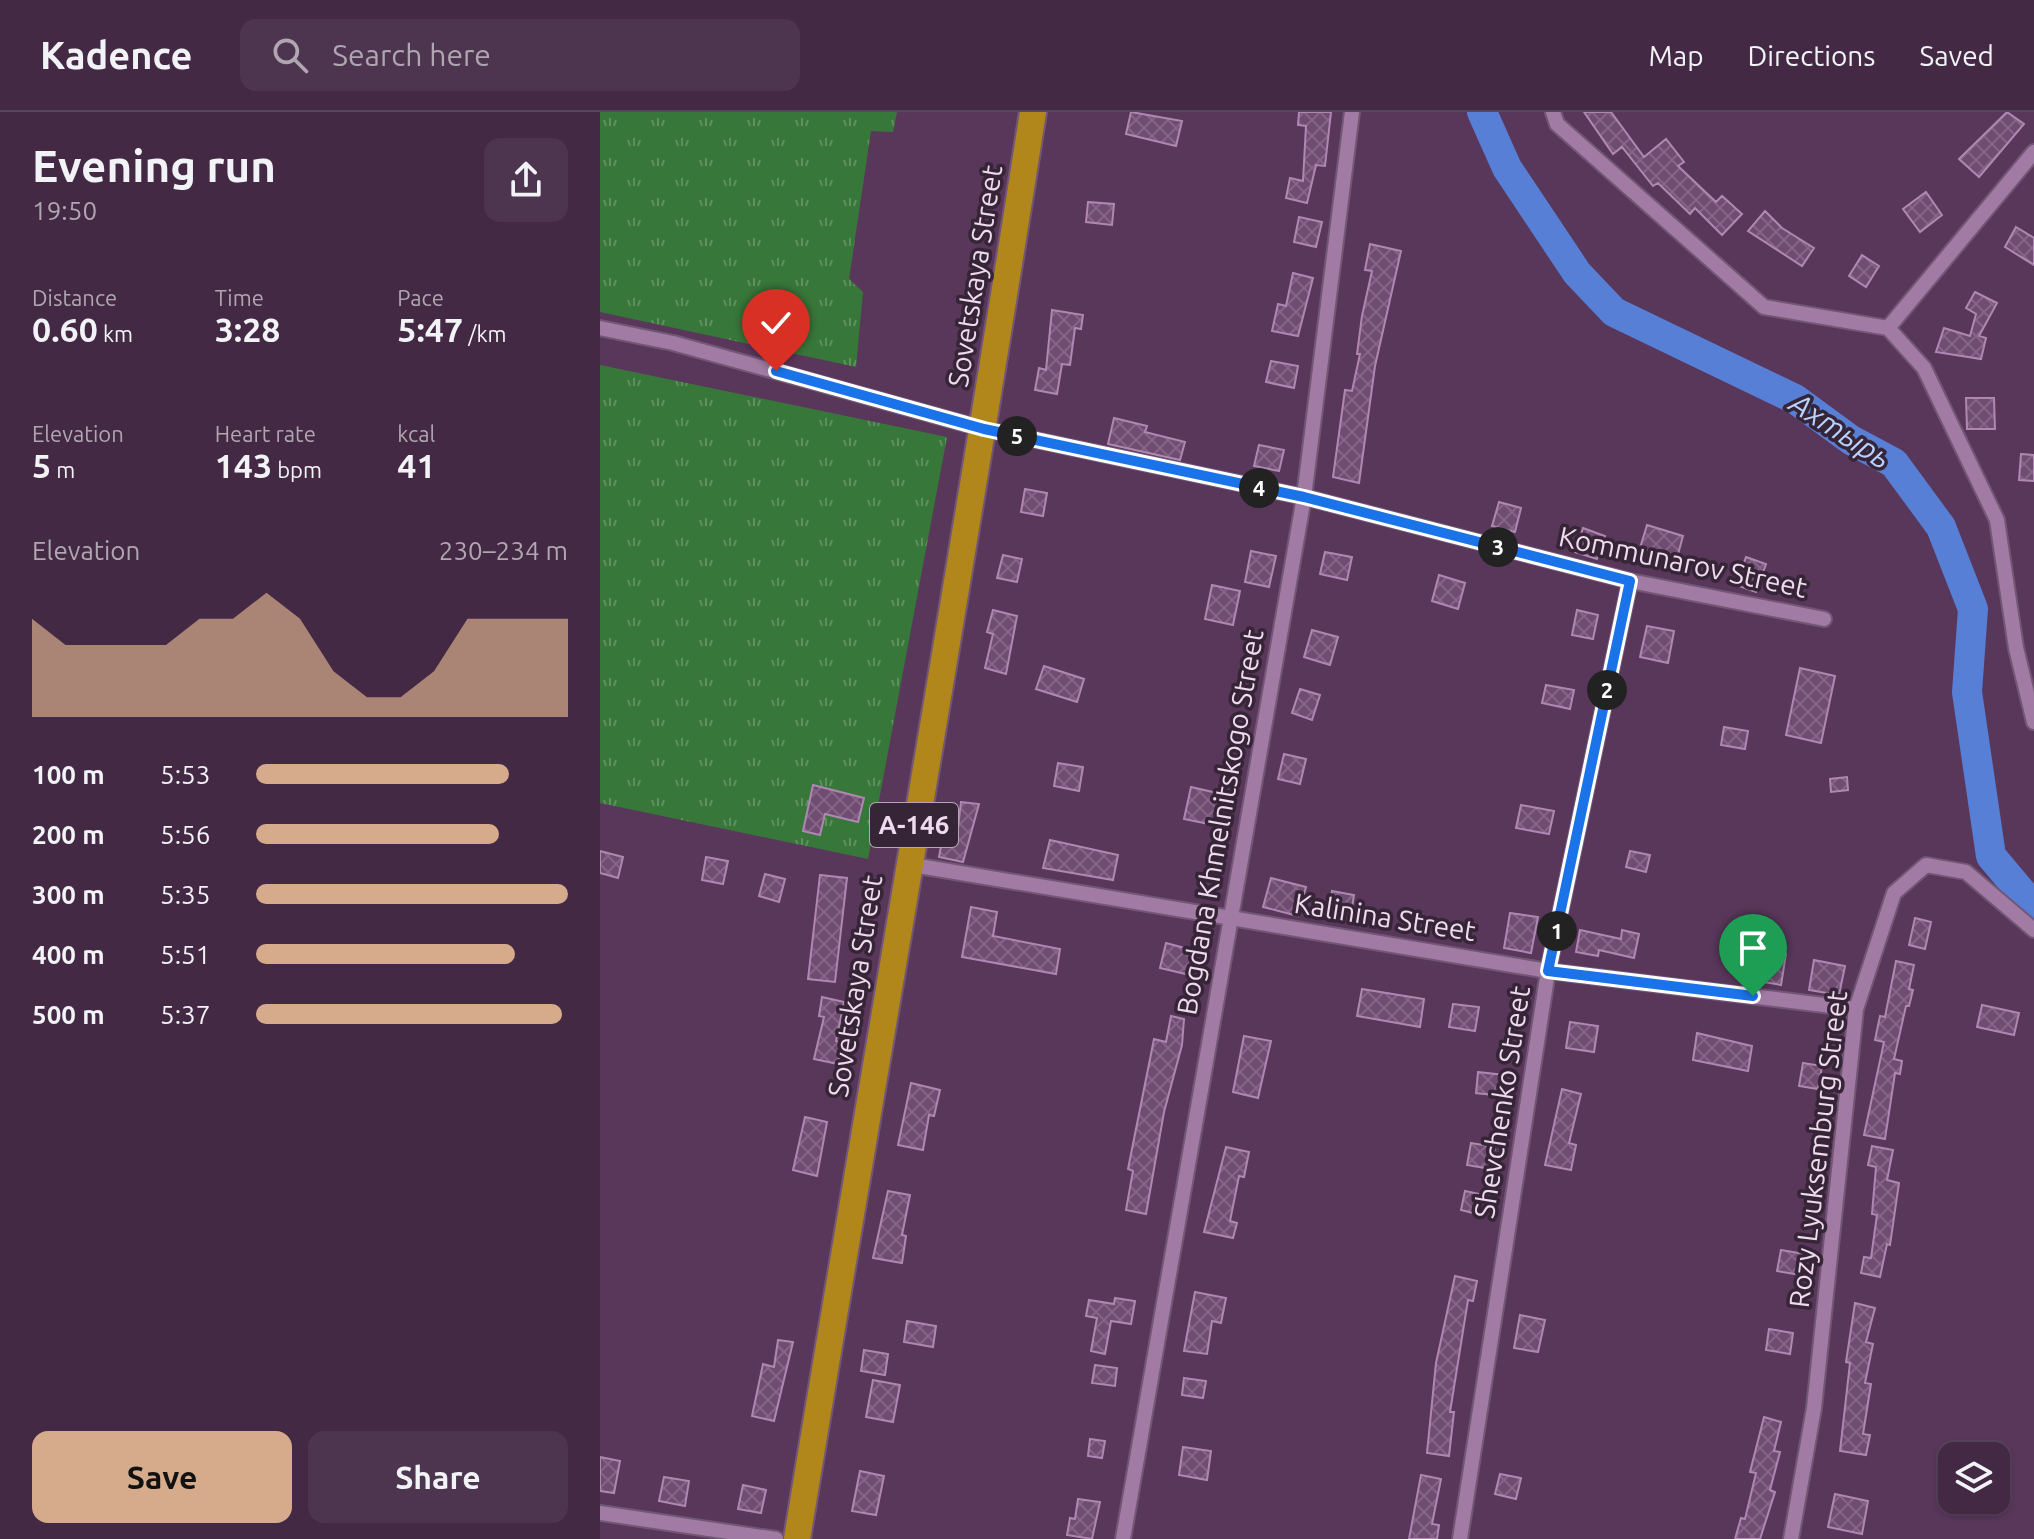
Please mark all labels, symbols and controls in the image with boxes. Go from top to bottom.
search box [240,19,800,91]
icon: search [268,33,312,77]
text: Kadence [40,34,192,76]
text: Search here [332,38,491,72]
text: Map [1648,40,1704,71]
text: Directions [1748,40,1875,71]
text: Saved [1919,40,1994,71]
button: share [484,138,568,222]
text: Evening run [32,141,276,190]
street label: Sovetskaya Street [942,163,1007,389]
text: 19:50 [32,196,97,225]
text: Distance [32,285,117,310]
text: Time [215,285,264,310]
text: Pace [397,285,444,310]
pin [742,289,810,371]
icon: check [754,301,798,345]
text: 0.60 [32,310,98,348]
text: 3:28 [215,310,281,348]
text: 5:47 [397,310,463,348]
text: km [98,321,133,346]
text: /km [463,321,507,346]
water label: Ахтырь [1782,384,1897,475]
pin: 5 [997,416,1037,456]
text: Elevation [32,421,124,446]
text: Heart rate [215,421,316,446]
text: kcal [397,421,435,446]
text: 5 [1011,423,1023,448]
text: 5 [32,446,51,484]
text: 143 [215,446,272,484]
text: 41 [397,446,436,484]
text: m [51,457,75,482]
text: bpm [272,457,322,482]
pin: 4 [1239,468,1279,508]
text: 4 [1253,475,1265,500]
street label: Kommunarov Street [1556,520,1810,603]
pin: 3 [1478,527,1518,567]
text: 3 [1492,534,1504,559]
text: Elevation [32,536,140,565]
text: 230–234 m [439,536,568,565]
street label: Bogdana Khmelnitskogo Street [1170,627,1269,1017]
pin: 2 [1587,670,1627,710]
text: 2 [1601,677,1613,702]
text: 100 m [32,760,105,789]
text: 5:53 [160,760,210,789]
road number: А-146 [870,803,958,847]
text: 200 m [32,820,105,849]
text: 5:56 [160,820,210,849]
street label: Sovetskaya Street [822,873,887,1099]
text: 300 m [32,880,105,909]
text: 5:35 [160,880,210,909]
street label: Kalinina Street [1292,887,1478,946]
pin: 1 [1537,911,1577,951]
pin [1719,914,1787,996]
text: 1 [1551,918,1563,943]
icon: arrive [1731,926,1775,970]
text: 400 m [32,940,105,969]
text: 5:51 [160,940,210,969]
street label: Shevchenko Street [1468,984,1535,1220]
street label: Rozy Lyuksemburg Street [1783,989,1852,1309]
text: 500 m [32,1000,105,1029]
text: 5:37 [160,1000,210,1029]
button: Save [32,1431,292,1523]
button: Share [308,1431,568,1523]
map controls [1938,1442,2010,1514]
button: layers [1938,1442,2010,1514]

